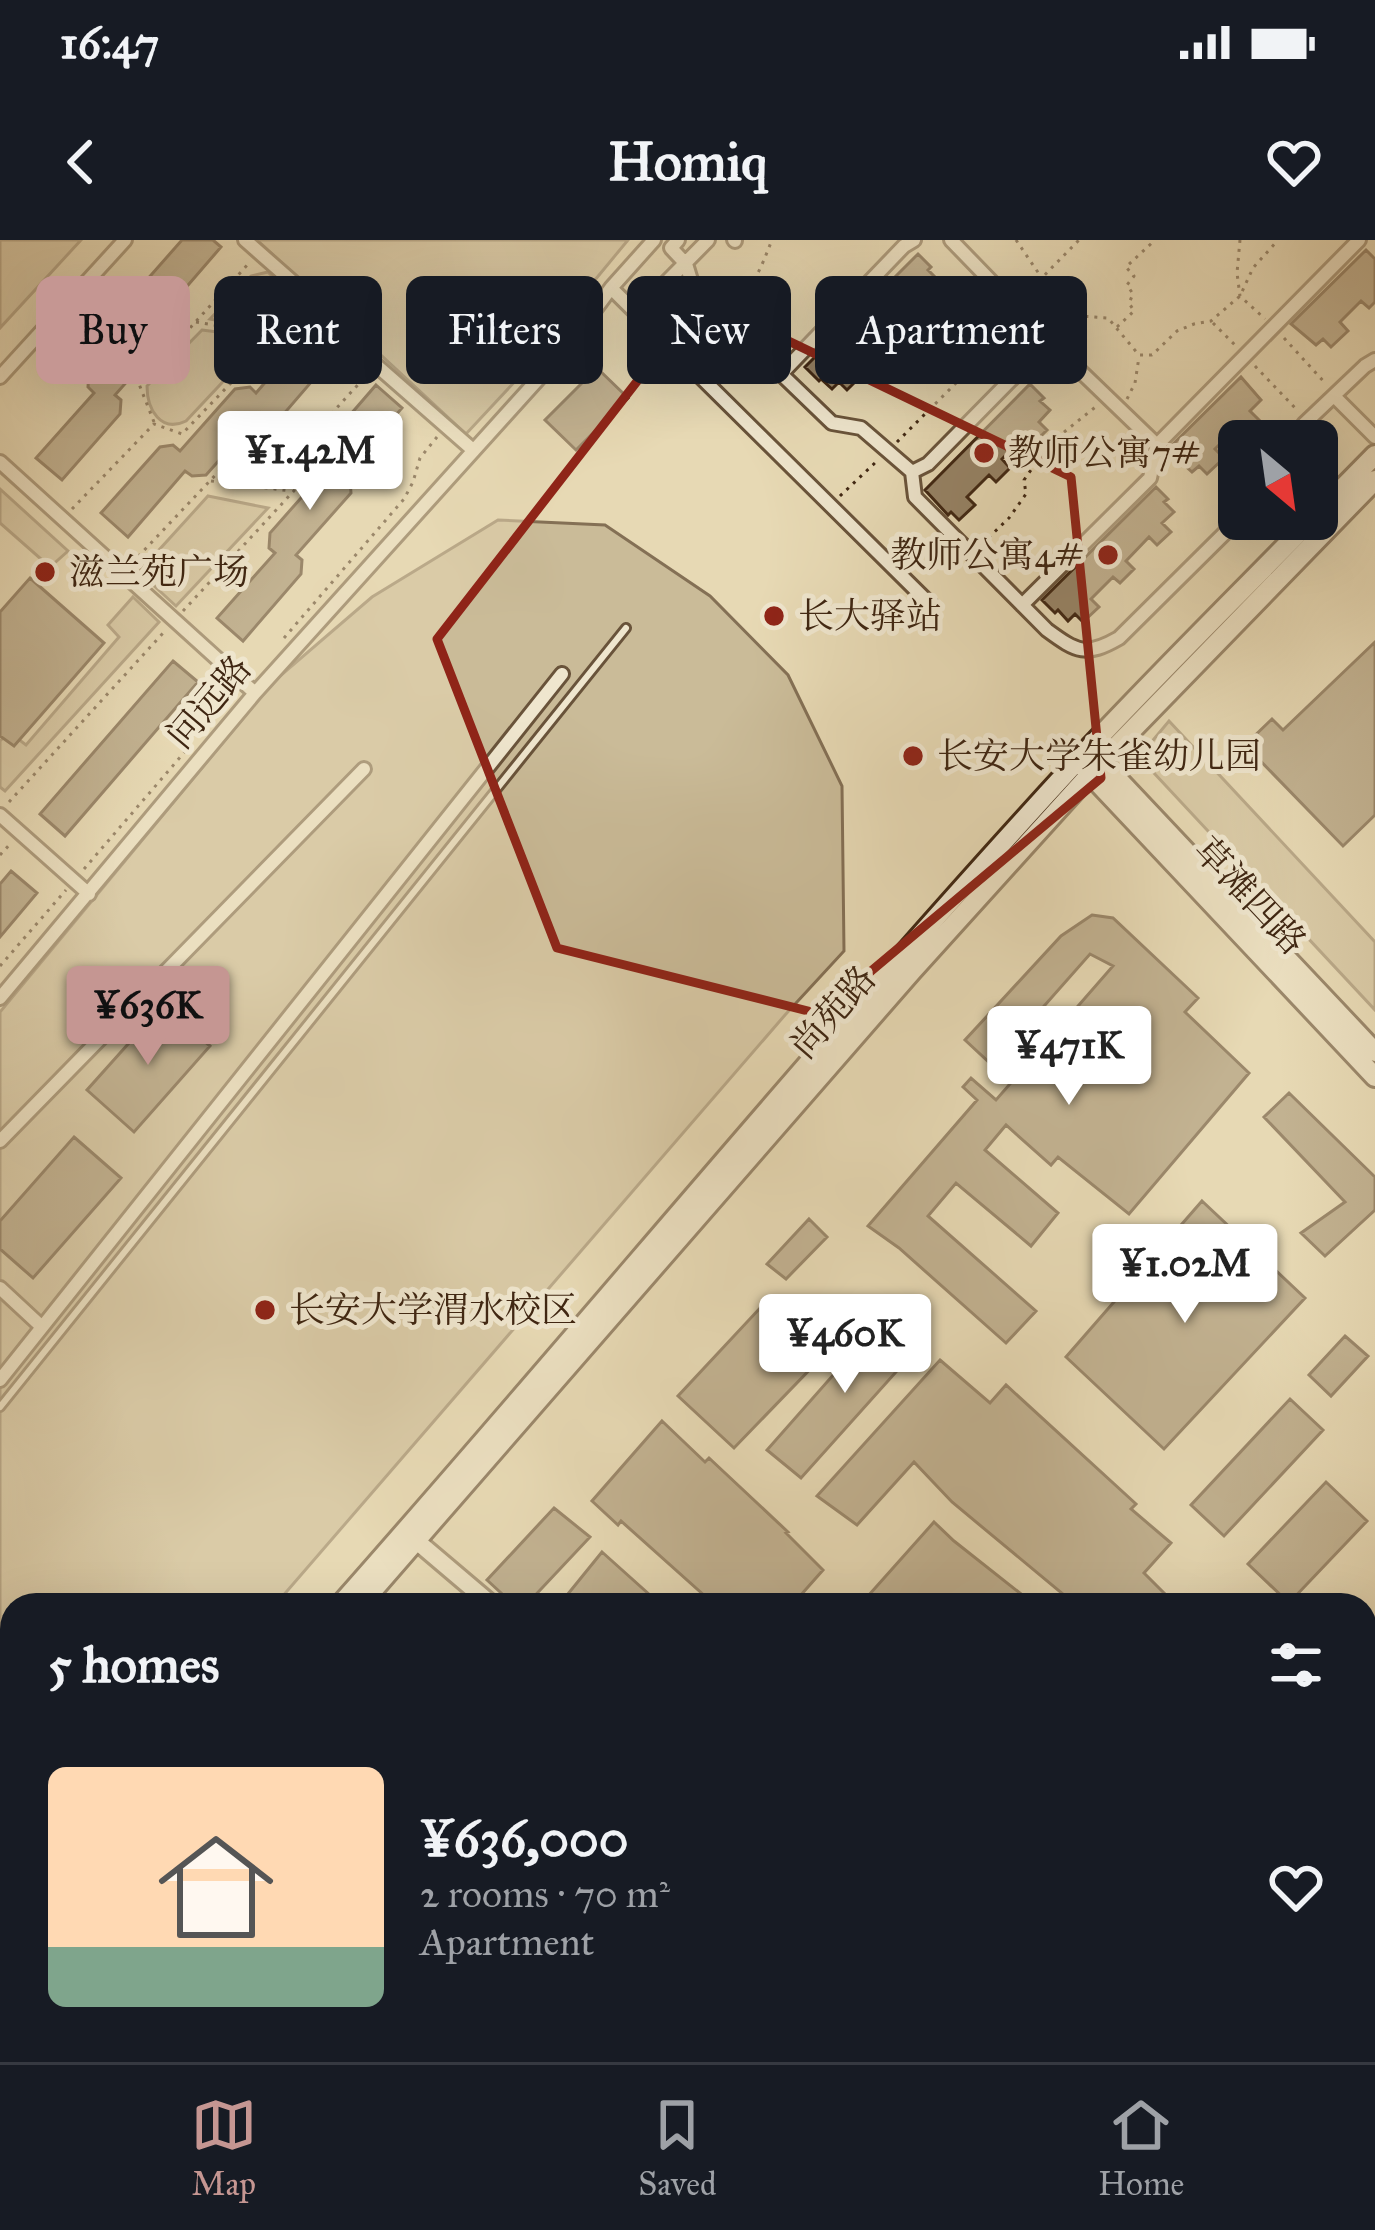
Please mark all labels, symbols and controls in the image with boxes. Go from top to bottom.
text: 16:47 [60,15,159,70]
icon: back [48,129,114,195]
text: Homiq [608,129,767,195]
icon: heart [1261,129,1327,195]
chip: Buy [36,276,190,384]
chip: Rent [214,276,382,384]
chip: Filters [406,276,603,384]
chip: New [627,276,791,384]
chip: Apartment [815,276,1087,384]
pin: ¥1.42M [212,411,408,513]
north arrow [1218,420,1338,540]
map controls [1218,420,1338,540]
text: ¥1.42M [245,426,375,474]
place label: 教师公寓7# [1008,431,1201,475]
marker: 教师公寓7# [971,440,997,466]
place label: 教师公寓4# [890,533,1084,577]
marker: 教师公寓4# [1095,542,1121,568]
place label: 滋兰苑广场 [69,550,249,594]
marker: 滋兰苑广场 [32,559,58,585]
place label: 长大驿站 [798,594,942,638]
marker: 长大驿站 [761,603,787,629]
street label: 问远路 [157,646,261,758]
place label: 长安大学朱雀幼儿园 [937,734,1261,778]
marker: 长安大学朱雀幼儿园 [900,743,926,769]
street label: 草滩四路 [1185,828,1315,964]
street label: 尚苑路 [781,957,885,1067]
pin: ¥636K [64,966,232,1068]
text: ¥636K [94,981,202,1029]
pin: ¥471K [985,1006,1153,1108]
text: ¥471K [1014,1021,1124,1069]
pin: ¥1.02M [1087,1224,1283,1326]
text: ¥1.02M [1119,1239,1251,1287]
place label: 长安大学渭水校区 [289,1288,577,1332]
pin: ¥460K [761,1294,929,1396]
marker: 长安大学渭水校区 [252,1297,278,1323]
text: ¥460K [786,1309,904,1357]
icon: filters [1263,1632,1329,1698]
text: 5 homes [48,1634,219,1696]
text: ¥636,000 [420,1808,628,1870]
icon: home [144,1815,288,1959]
icon: heart [1263,1854,1329,1920]
text: 2 rooms · 70 m² [420,1870,670,1918]
text: Apartment [420,1918,594,1966]
tab: Map [191,2092,257,2204]
tab: Saved [638,2092,717,2204]
tab: Home [1098,2092,1184,2204]

